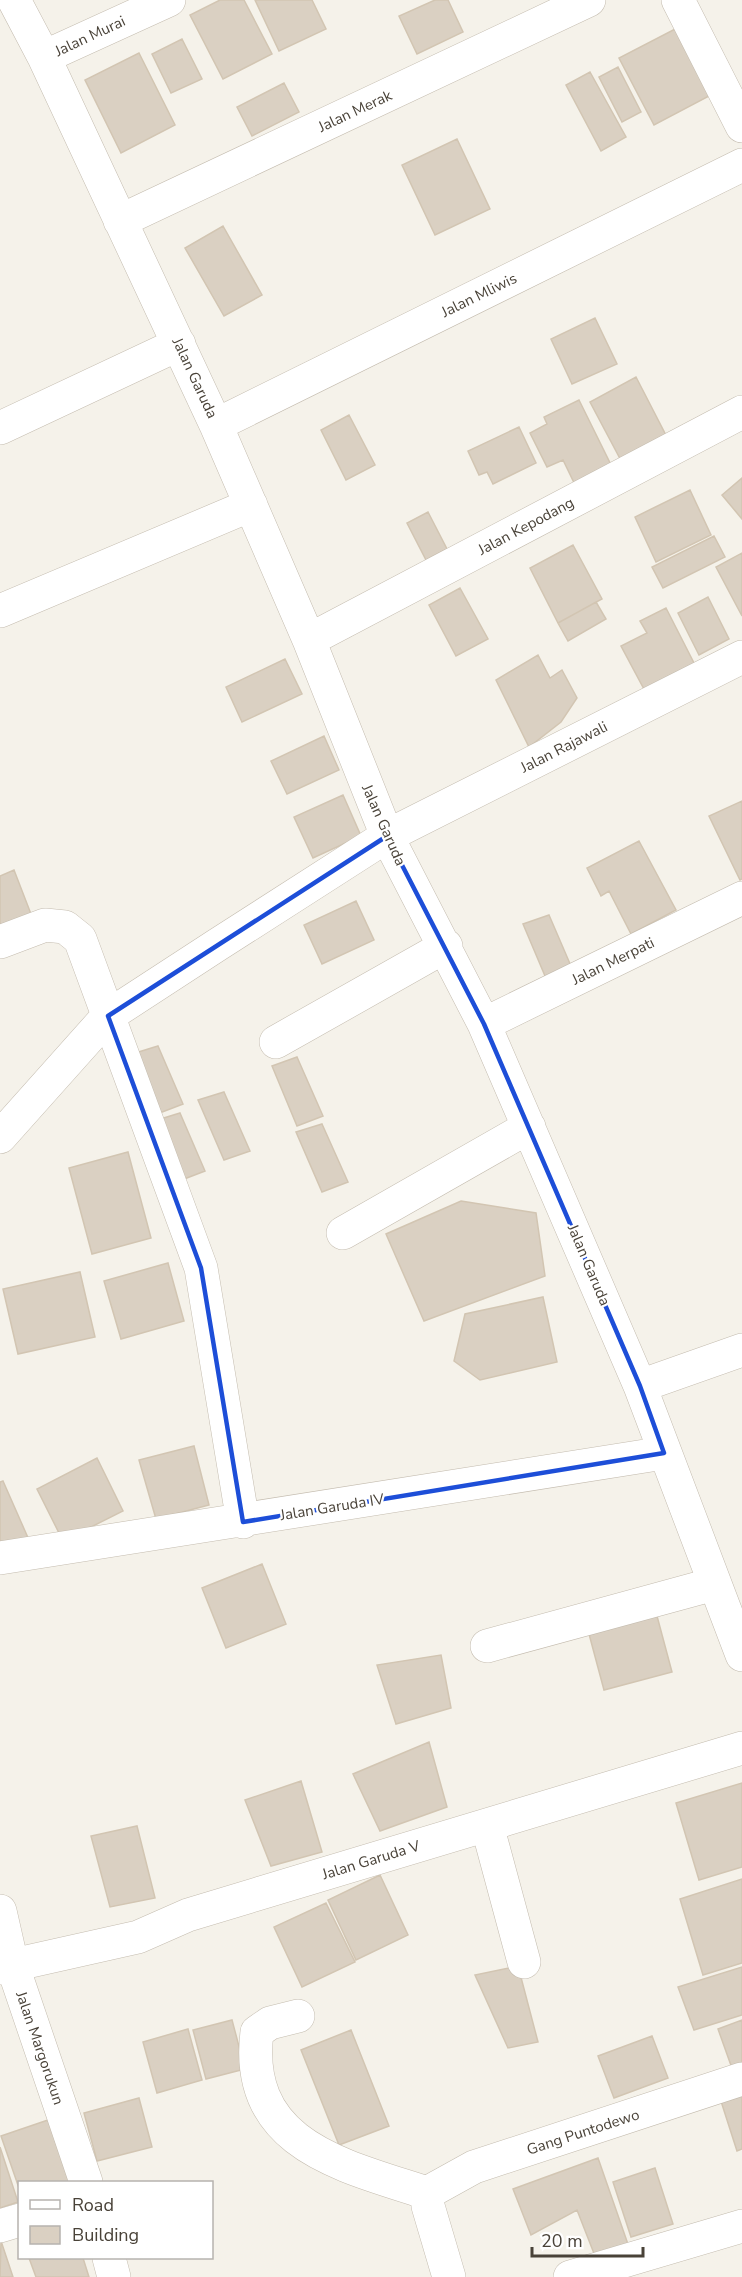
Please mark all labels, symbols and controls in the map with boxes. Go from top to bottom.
street label: Jalan Murai [51,11,128,61]
street label: Jalan Merak [314,85,396,137]
street label: Jalan Mliwis [437,268,520,322]
street label: Jalan Garuda [167,333,222,422]
street label: Jalan Kepodang [474,492,577,560]
street label: Jalan Rajawali [516,716,611,778]
street label: Jalan Garuda [357,780,411,869]
street label: Jalan Merpati [568,932,657,990]
street label: Jalan Garuda [562,1220,615,1309]
street label: Jalan Garuda IV [278,1489,386,1525]
street label: Jalan Garuda V [319,1835,423,1885]
street label: Jalan Margorukun [11,1988,69,2108]
street label: Gang Puntodewo [524,2104,642,2160]
legend [18,2181,213,2259]
text: Road [72,2193,114,2217]
scale bar [532,2220,643,2258]
text: Building [72,2223,139,2247]
text: 20 m [541,2229,583,2253]

